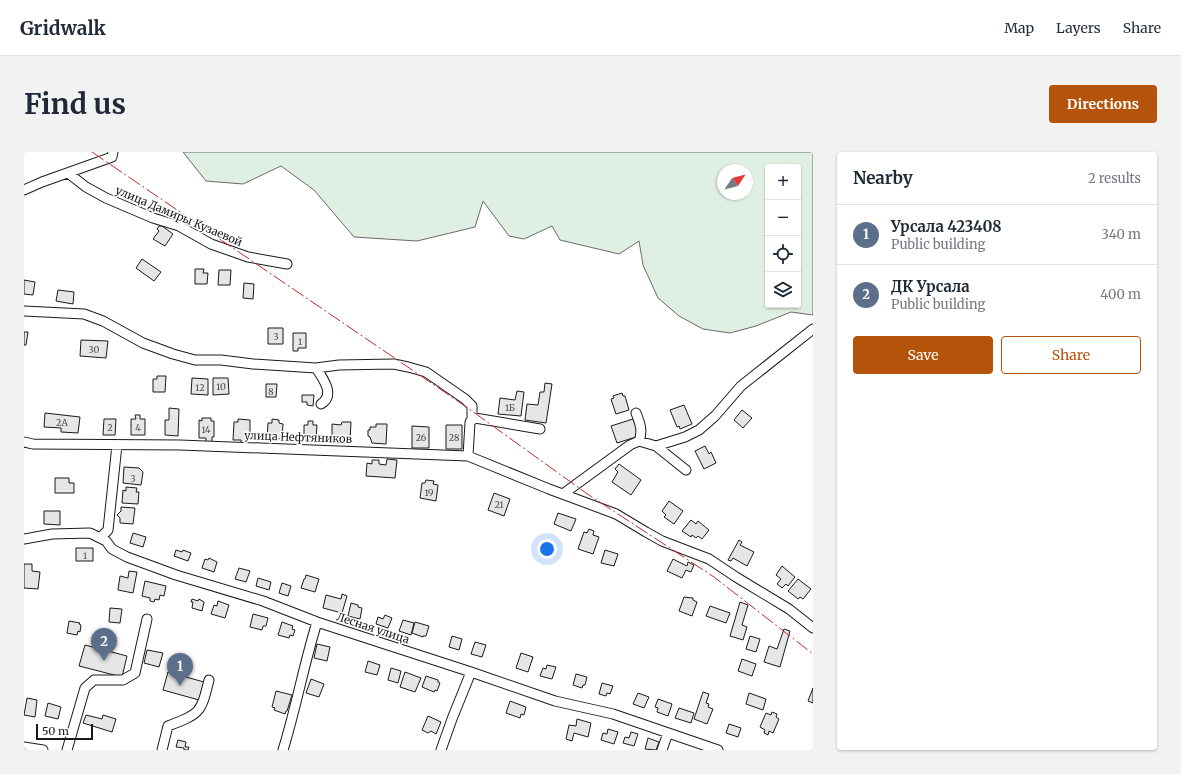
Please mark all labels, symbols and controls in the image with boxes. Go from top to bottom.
text: Gridwalk [20,16,106,40]
text: Map [1004,19,1034,37]
text: Layers [1056,19,1101,37]
text: Share [1123,19,1161,37]
button: Directions [1049,85,1157,123]
text: Find us [24,86,126,122]
north arrow [717,164,753,200]
map controls [765,164,801,308]
button: + [765,164,801,200]
text: Nearby [853,167,913,189]
text: 2 results [1088,170,1141,187]
street label: улица Дамиры Кузаевой [113,183,245,249]
button: − [765,200,801,236]
text: Урсала 423408 [891,217,1002,236]
text: 1 [863,226,869,243]
text: 340 m [1102,226,1141,243]
button: locate [765,236,801,272]
text: Public building [891,236,985,253]
button: layers [765,272,801,308]
text: ДК Урсала [891,277,970,296]
text: 2 [862,286,870,303]
text: 400 m [1100,286,1141,303]
text: Public building [891,296,985,313]
house number: 3 [273,331,279,342]
house number: 1 [298,336,302,347]
button: Save [853,336,993,374]
button: Share [1001,336,1141,374]
house number: 30 [89,344,100,355]
house number: 10 [216,381,226,392]
house number: 12 [195,382,205,393]
house number: 8 [268,386,274,397]
house number: 1Б [505,402,515,413]
house number: 2А [56,417,69,428]
house number: 2 [107,422,113,433]
house number: 4 [135,422,141,433]
house number: 14 [201,424,211,435]
street label: улица Нефтяников [244,428,353,446]
house number: 26 [416,432,427,443]
house number: 28 [449,432,459,443]
house number: 3 [130,473,136,484]
house number: 19 [424,487,434,498]
house number: 21 [494,499,504,510]
your location [537,539,557,559]
house number: 1 [83,550,87,561]
street label: Лесная улица [335,610,411,646]
pin: 2 [91,628,117,661]
pin: 1 [167,653,193,686]
scale bar [36,722,93,741]
text: 50 m [42,724,69,738]

